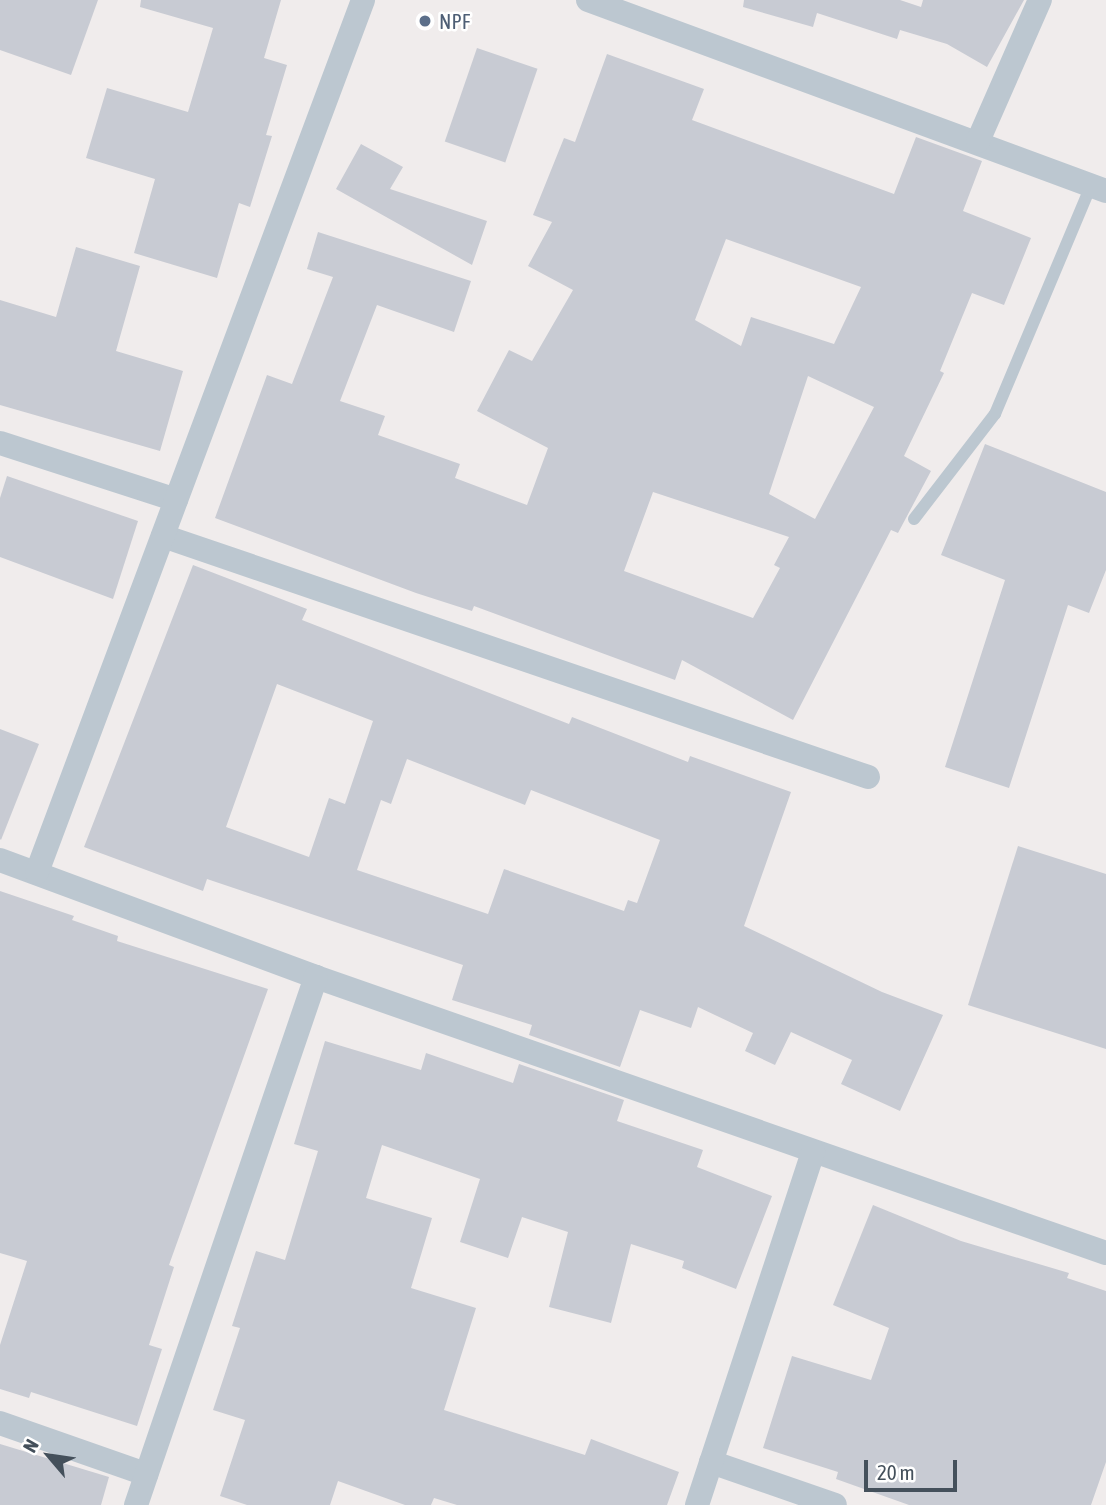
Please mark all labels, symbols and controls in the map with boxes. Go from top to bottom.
place label: NPF [439,8,470,34]
marker: NPF [417,13,433,29]
north arrow [14,1421,84,1491]
text: N [18,1436,43,1456]
scale bar [868,1446,961,1490]
text: 20 m [877,1460,915,1484]

